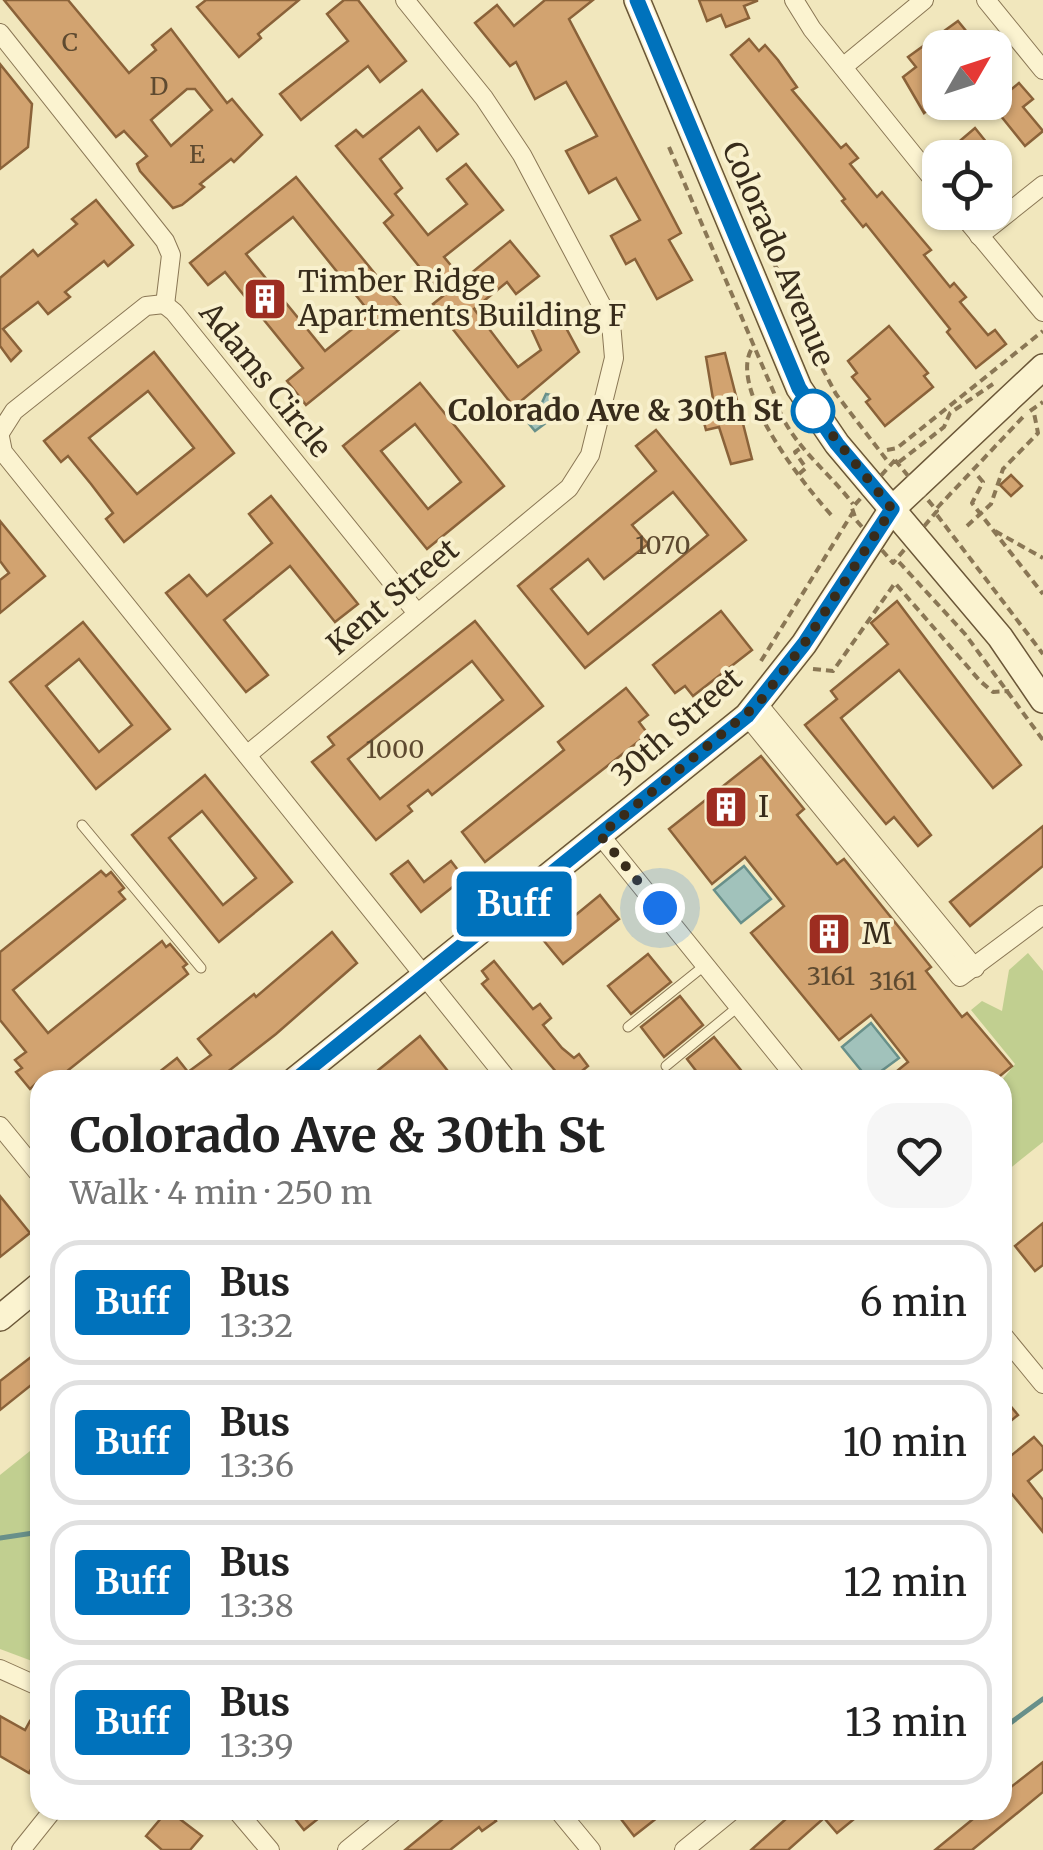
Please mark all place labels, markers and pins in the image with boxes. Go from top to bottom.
place label: Timber Ridge Apartments Building F [297,262,626,334]
building icon: Timber Ridge Apartments Building F [242,276,288,322]
marker: Colorado Ave & 30th St [792,390,834,432]
place label: Colorado Ave & 30th St [448,391,783,429]
building icon: I [703,784,749,830]
place label: I [758,787,769,825]
building icon: M [806,911,852,957]
place label: M [862,914,892,952]

